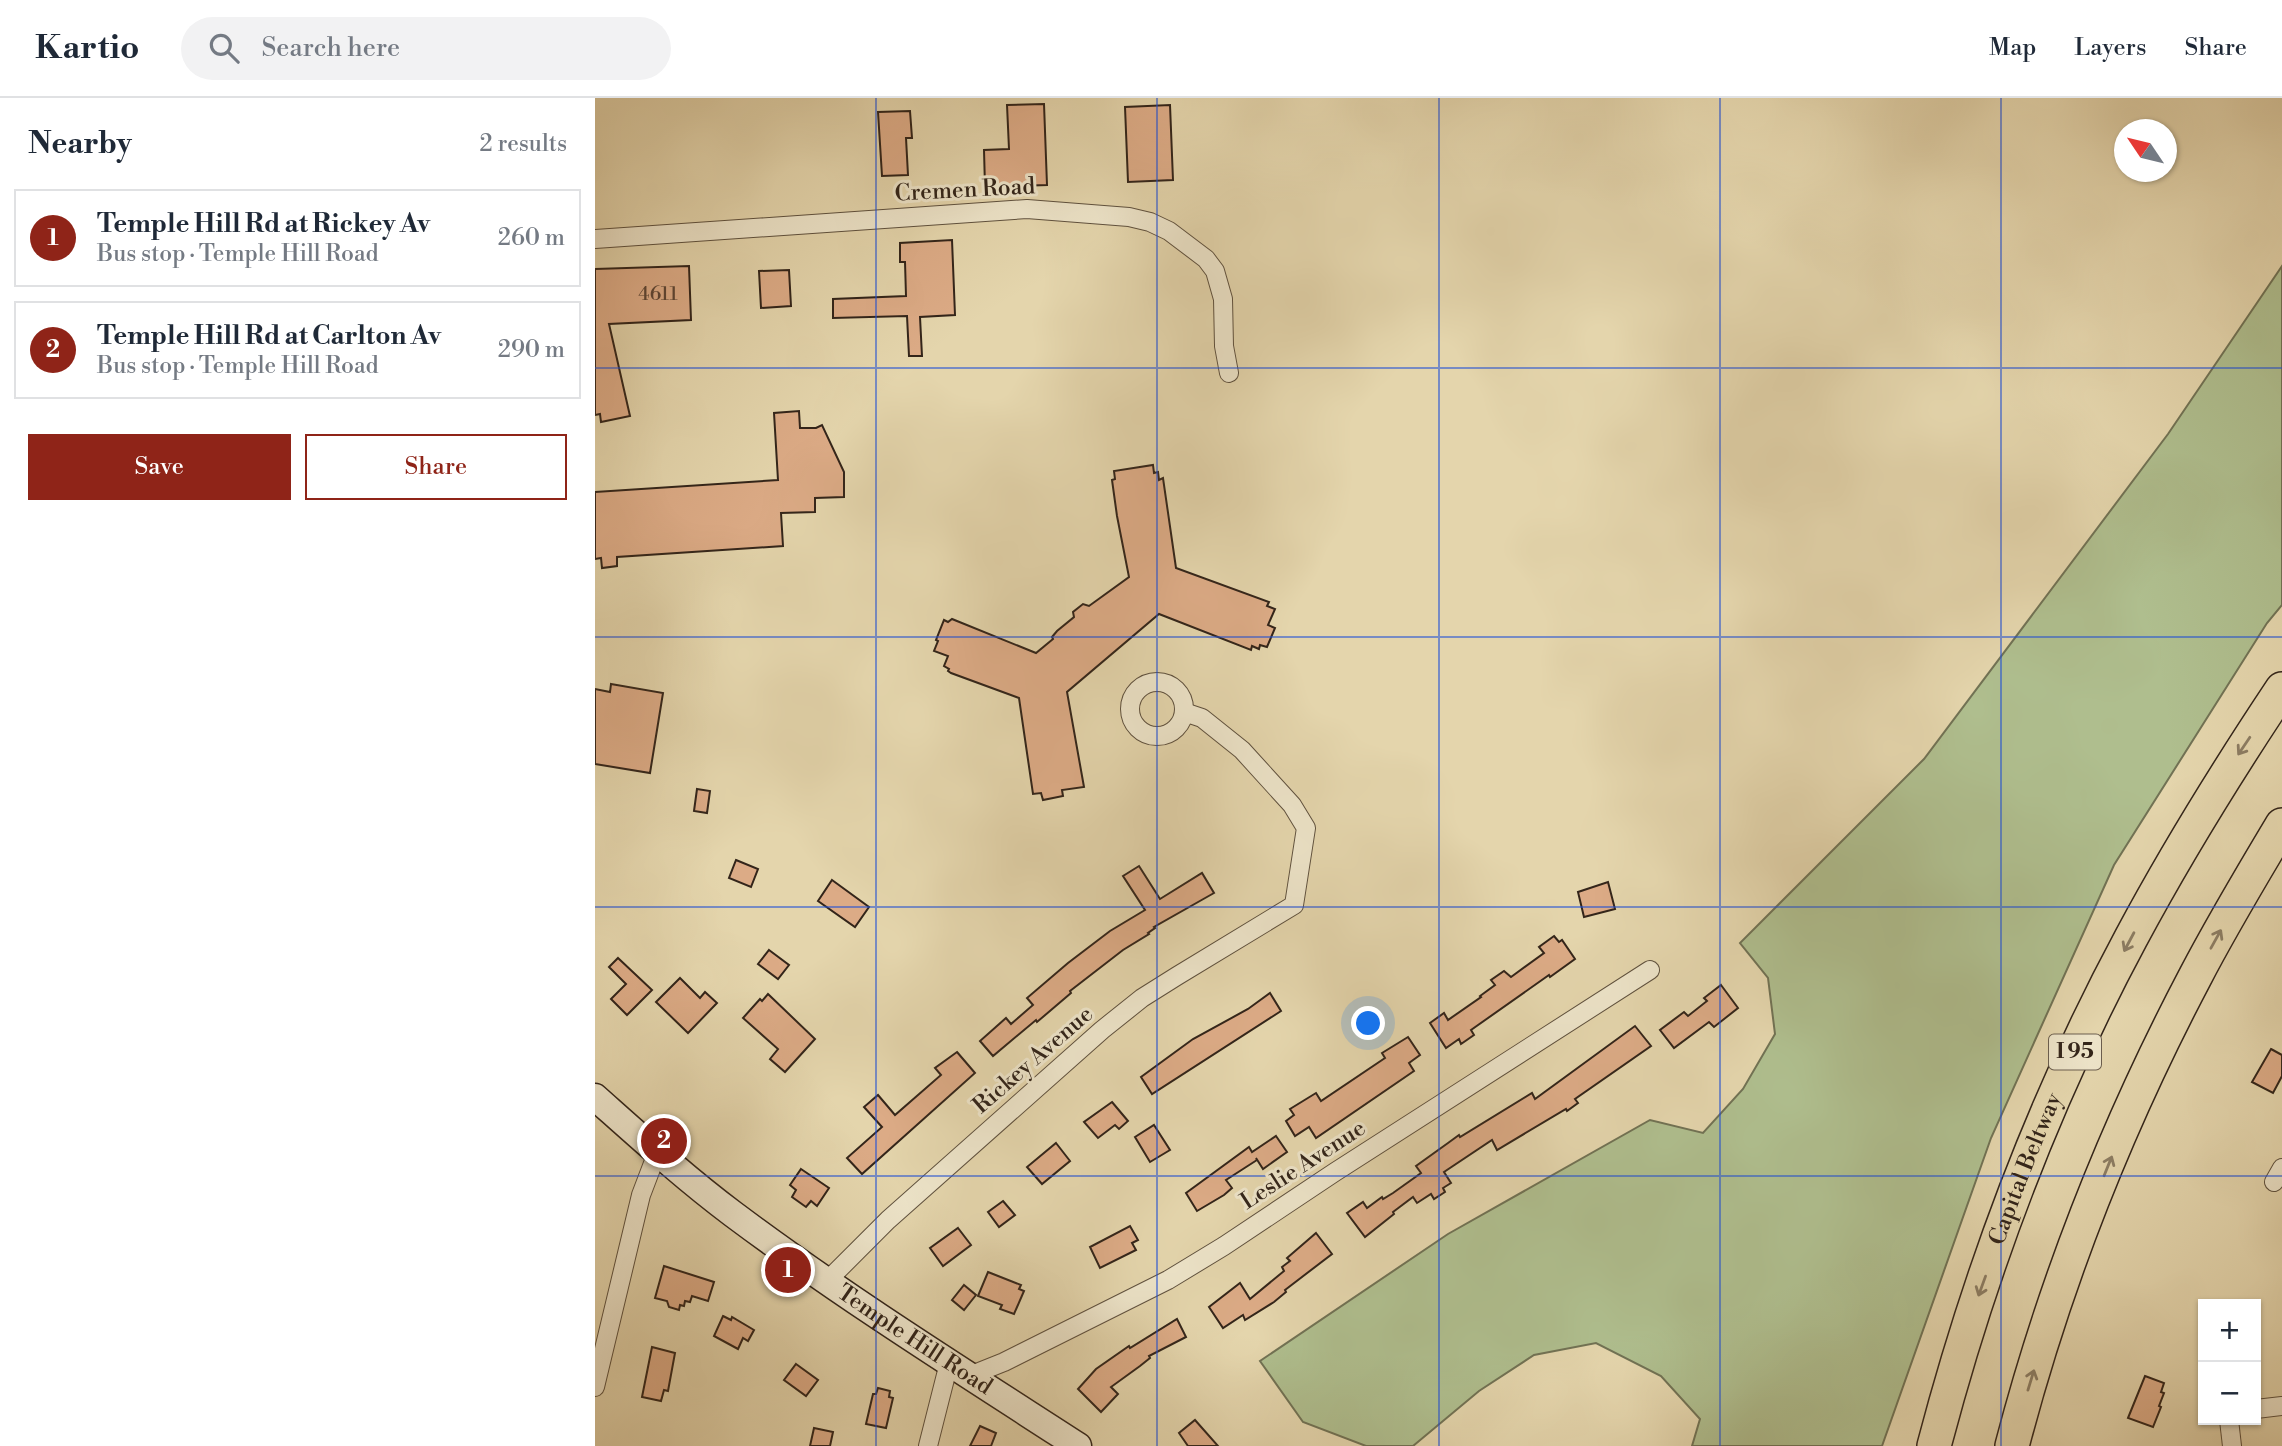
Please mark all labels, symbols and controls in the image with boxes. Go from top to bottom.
search box [181,17,671,80]
text: Kartio [35,28,139,69]
icon: search [205,29,243,67]
text: Search here [261,32,400,64]
text: Map [1989,33,2036,63]
text: Layers [2074,33,2146,63]
text: Share [2184,33,2247,63]
north arrow [2114,119,2177,182]
text: Nearby [28,125,132,163]
text: 2 results [480,130,567,158]
street label: Cremen Road [894,172,1036,208]
text: Temple Hill Rd at Rickey Av [97,208,430,240]
text: 1 [47,224,59,252]
text: 260 m [498,224,565,252]
text: Bus stop · Temple Hill Road [97,240,379,268]
house number: 4611 [638,282,678,306]
text: Temple Hill Rd at Carlton Av [97,320,441,352]
text: 2 [46,336,60,364]
text: 290 m [498,336,565,364]
text: Bus stop · Temple Hill Road [97,352,379,380]
button: Save [28,434,291,500]
button: Share [305,434,567,500]
one-way arrow [2237,735,2251,755]
one-way arrow [2210,929,2223,950]
one-way arrow [2122,931,2135,952]
street label: Rickey Avenue [967,1000,1099,1120]
your location [1351,1006,1385,1040]
road number: I 95 [2049,1034,2101,1070]
street label: Capital Beltway [1983,1088,2068,1249]
street label: Leslie Avenue [1235,1114,1371,1216]
pin: 2 [641,1115,687,1167]
one-way arrow [2102,1156,2115,1178]
pin: 1 [765,1244,811,1296]
one-way arrow [1975,1274,1987,1296]
street label: Temple Hill Road [832,1278,998,1401]
map controls [2198,1299,2261,1425]
button: + [2198,1299,2261,1362]
button: − [2198,1362,2261,1425]
one-way arrow [2026,1370,2038,1392]

